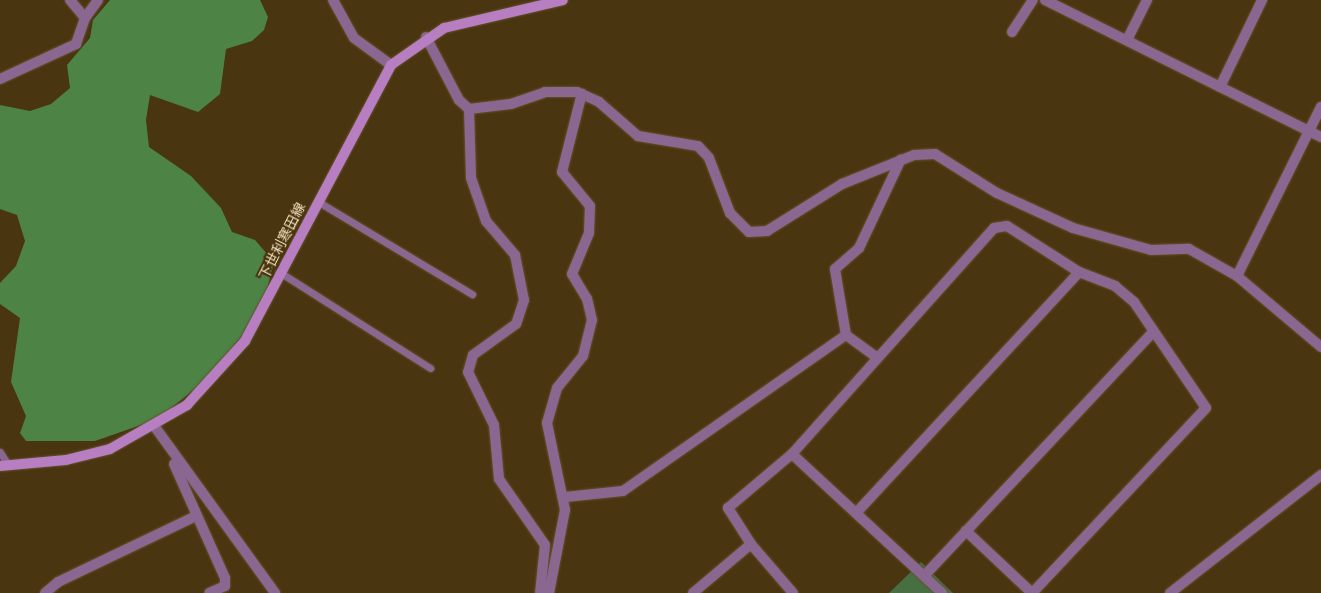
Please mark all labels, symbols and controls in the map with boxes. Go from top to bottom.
street label: 下世利寒田線 [255,200,309,282]

